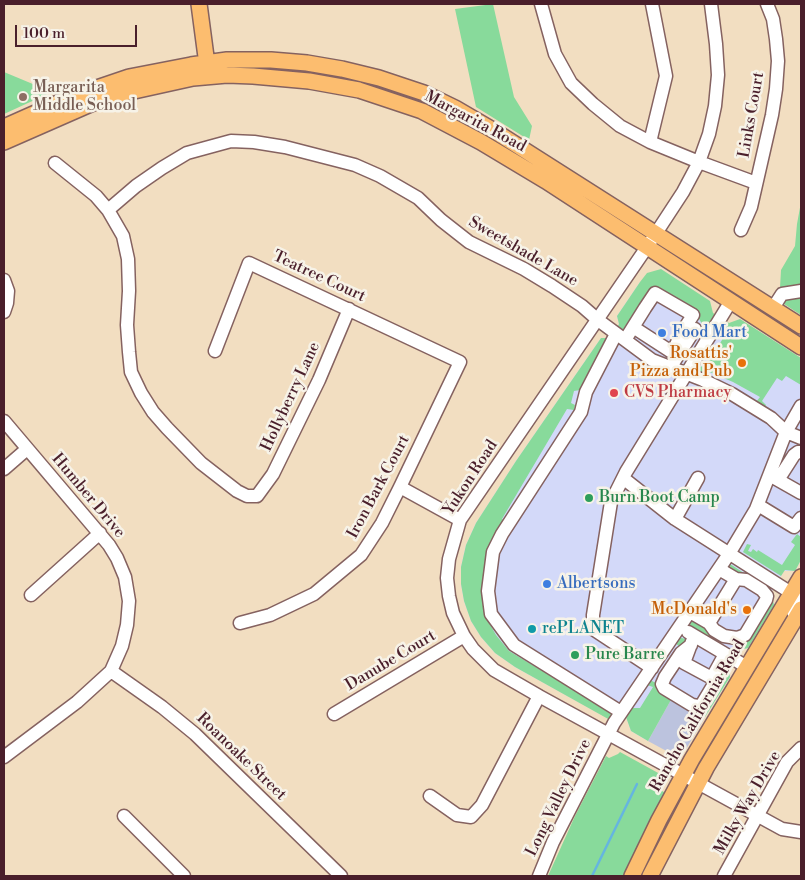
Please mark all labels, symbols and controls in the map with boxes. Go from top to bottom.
scale bar [18,15,140,47]
text: 100 m [23,24,65,43]
street label: Links Court [735,71,769,159]
place label: Margarita Middle School [33,78,136,116]
street label: Margarita Road [421,87,529,157]
marker: Margarita Middle School [17,91,29,103]
street label: Sweetshade Lane [465,213,581,291]
street label: Teatree Court [270,247,368,307]
place label: Food Mart [672,323,747,343]
marker: Food Mart [656,327,668,339]
street label: Hollyberry Lane [257,339,325,455]
place label: Rosattis' Pizza and Pub [630,344,732,382]
marker: Rosattis' Pizza and Pub [736,357,748,369]
place label: CVS Pharmacy [624,383,731,403]
marker: CVS Pharmacy [608,387,620,399]
street label: Iron Bark Court [344,432,414,542]
street label: Yukon Road [440,437,502,519]
street label: Humber Drive [47,450,129,542]
place label: Burn Boot Camp [599,488,720,508]
marker: Burn Boot Camp [583,492,595,504]
place label: Albertsons [557,574,635,594]
marker: Albertsons [541,578,553,590]
place label: McDonald's [651,600,737,620]
marker: McDonald's [741,604,753,616]
place label: rePLANET [542,619,624,639]
marker: rePLANET [526,623,538,635]
street label: Danube Court [342,627,440,695]
street label: Rancho California Road [646,636,750,796]
place label: Pure Barre [585,645,665,665]
marker: Pure Barre [569,649,581,661]
street label: Roanoake Street [192,709,290,805]
street label: Long Valley Drive [522,736,596,860]
street label: Milky Way Drive [711,748,785,858]

